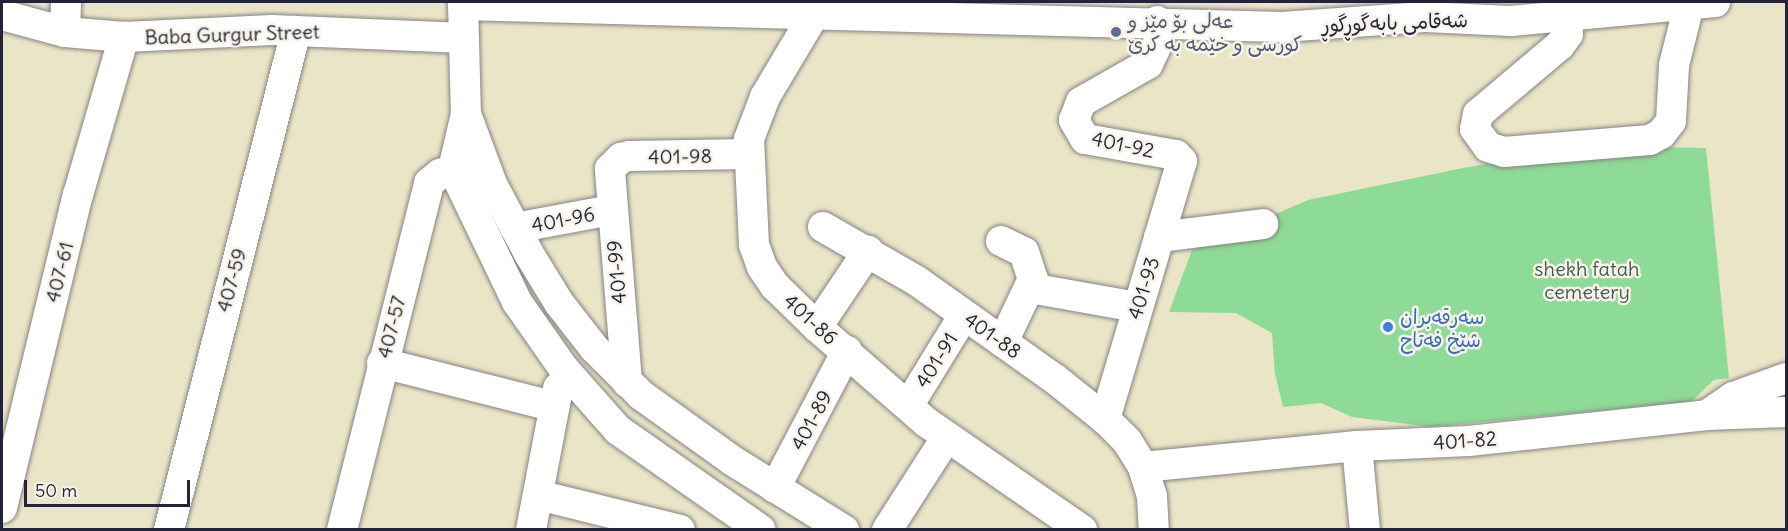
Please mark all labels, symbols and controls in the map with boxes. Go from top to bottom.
street label: شەقامی بابەگوڕگوڕ [1322,7,1468,37]
place label: عەلی بۆ مێز و کورسی و خێمە بە کرێ [1128,8,1302,55]
street label: Baba Gurgur Street [144,19,320,49]
marker: عەلی بۆ مێز و کورسی و خێمە بە کرێ [1109,25,1123,39]
street label: 401-92 [1090,126,1156,162]
street label: 401-98 [648,143,712,169]
street label: 401-96 [529,201,597,237]
street label: 407-61 [40,239,78,305]
street label: 401-99 [601,239,631,305]
street label: 407-59 [211,245,251,315]
street label: 401-93 [1122,254,1164,322]
park label: shekh fatah cemetery [1534,256,1640,303]
street label: 401-86 [779,289,843,349]
street label: 407-57 [372,293,410,361]
place label: سەرقەبران شێخ فەتاح [1400,304,1484,351]
street label: 401-88 [960,307,1026,363]
marker: سەرقەبران شێخ فەتاح [1381,320,1395,334]
street label: 401-91 [910,328,962,392]
street label: 401-89 [785,386,837,454]
street label: 401-82 [1432,426,1498,454]
scale bar [27,468,194,506]
text: 50 m [35,479,77,502]

